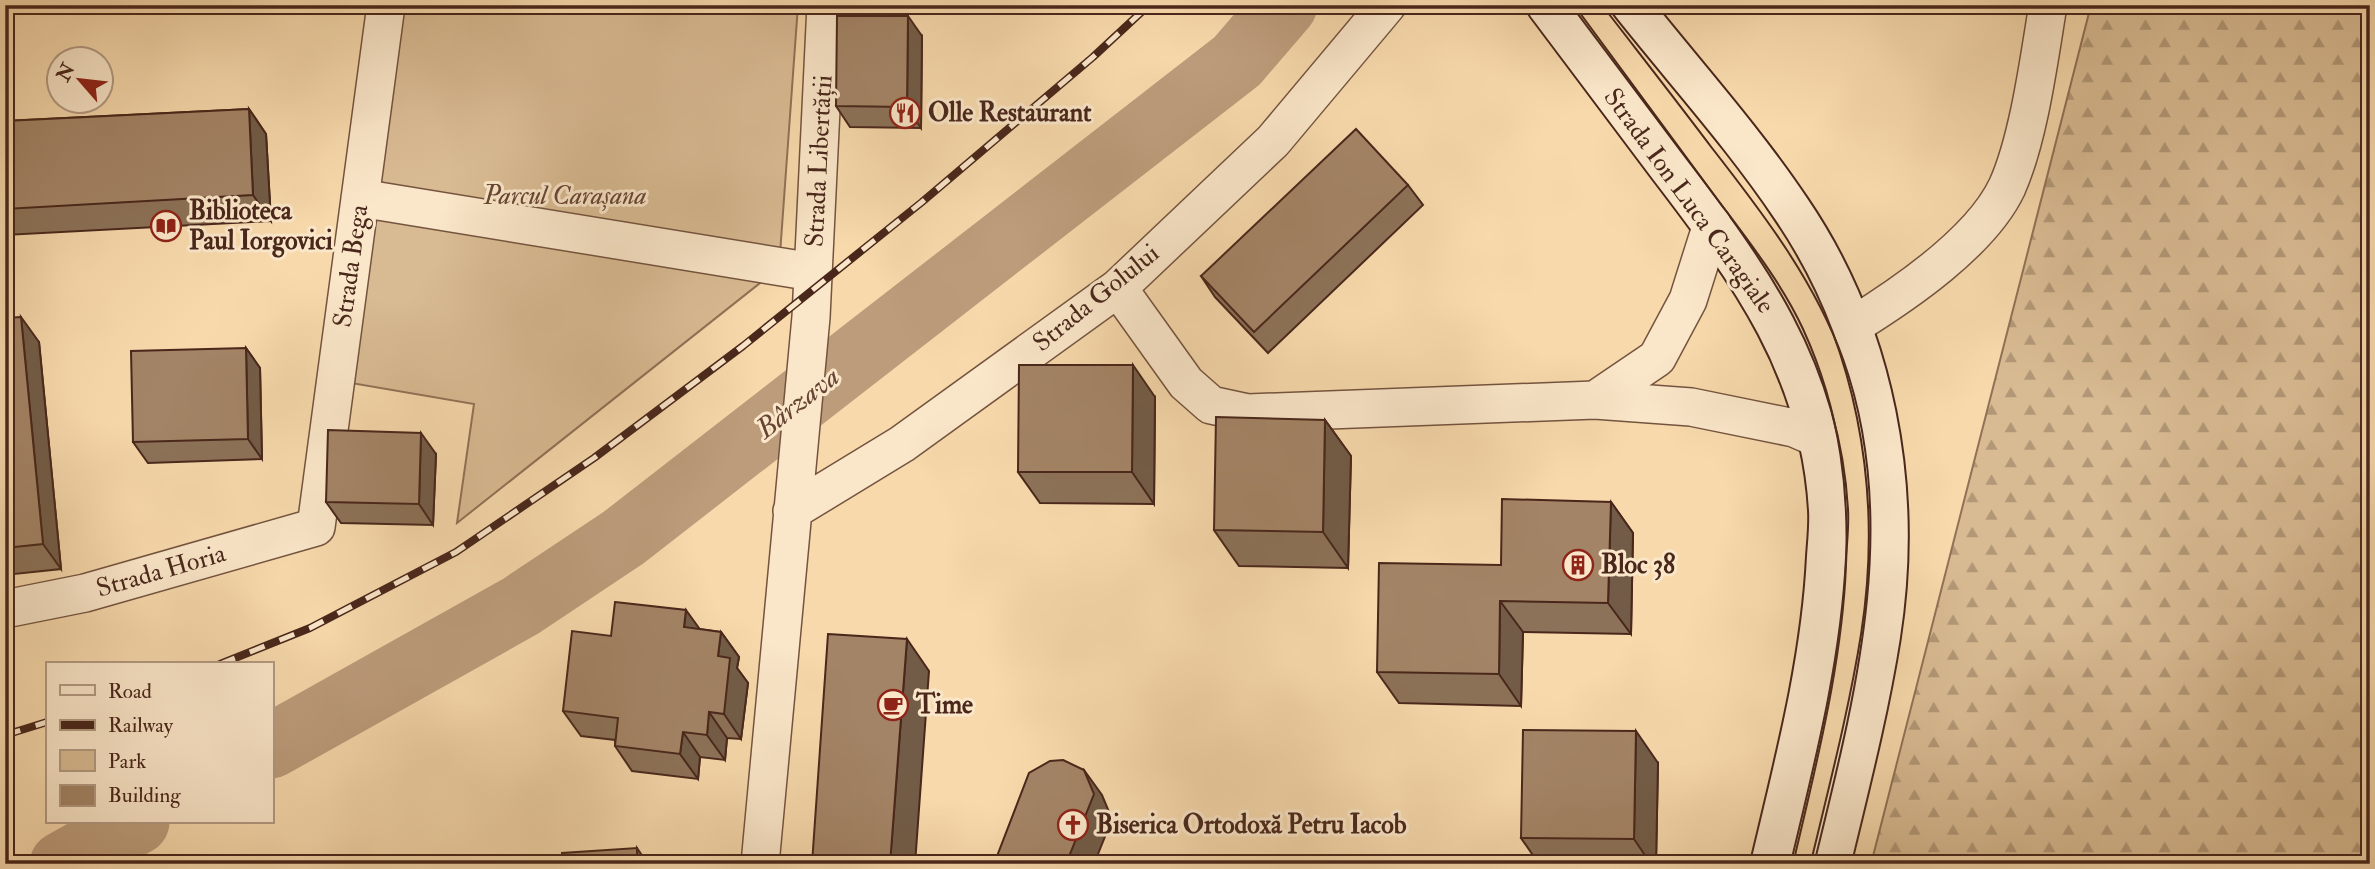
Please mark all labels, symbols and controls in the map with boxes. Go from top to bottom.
north arrow [46,46,116,116]
text: N [51,58,81,87]
street label: Strada Libertății [799,74,839,248]
street label: Strada Ion Luca Caragiale [1597,82,1782,320]
restaurant icon: Olle Restaurant [888,96,922,130]
place label: Olle Restaurant [928,97,1092,129]
park label: Parcul Carașana [482,180,647,212]
place label: Biblioteca Paul Iorgovici [189,195,333,258]
street label: Strada Bega [327,202,375,329]
library icon: Biblioteca Paul Iorgovici [149,209,183,243]
street label: Strada Golului [1026,237,1166,359]
water label: Bârzava [748,360,847,448]
street label: Strada Horia [93,537,230,605]
building icon: Bloc 38 [1561,548,1595,582]
place label: Bloc 38 [1601,549,1675,581]
legend [46,662,273,824]
text: Road [108,678,153,705]
cafe icon: Time [876,688,910,722]
place label: Time [915,689,973,721]
text: Railway [108,712,174,739]
text: Park [108,748,146,775]
text: Building [108,782,181,809]
church icon: Biserica Ortodoxă Petru Iacob [1056,808,1090,842]
place label: Biserica Ortodoxă Petru Iacob [1096,809,1407,841]

